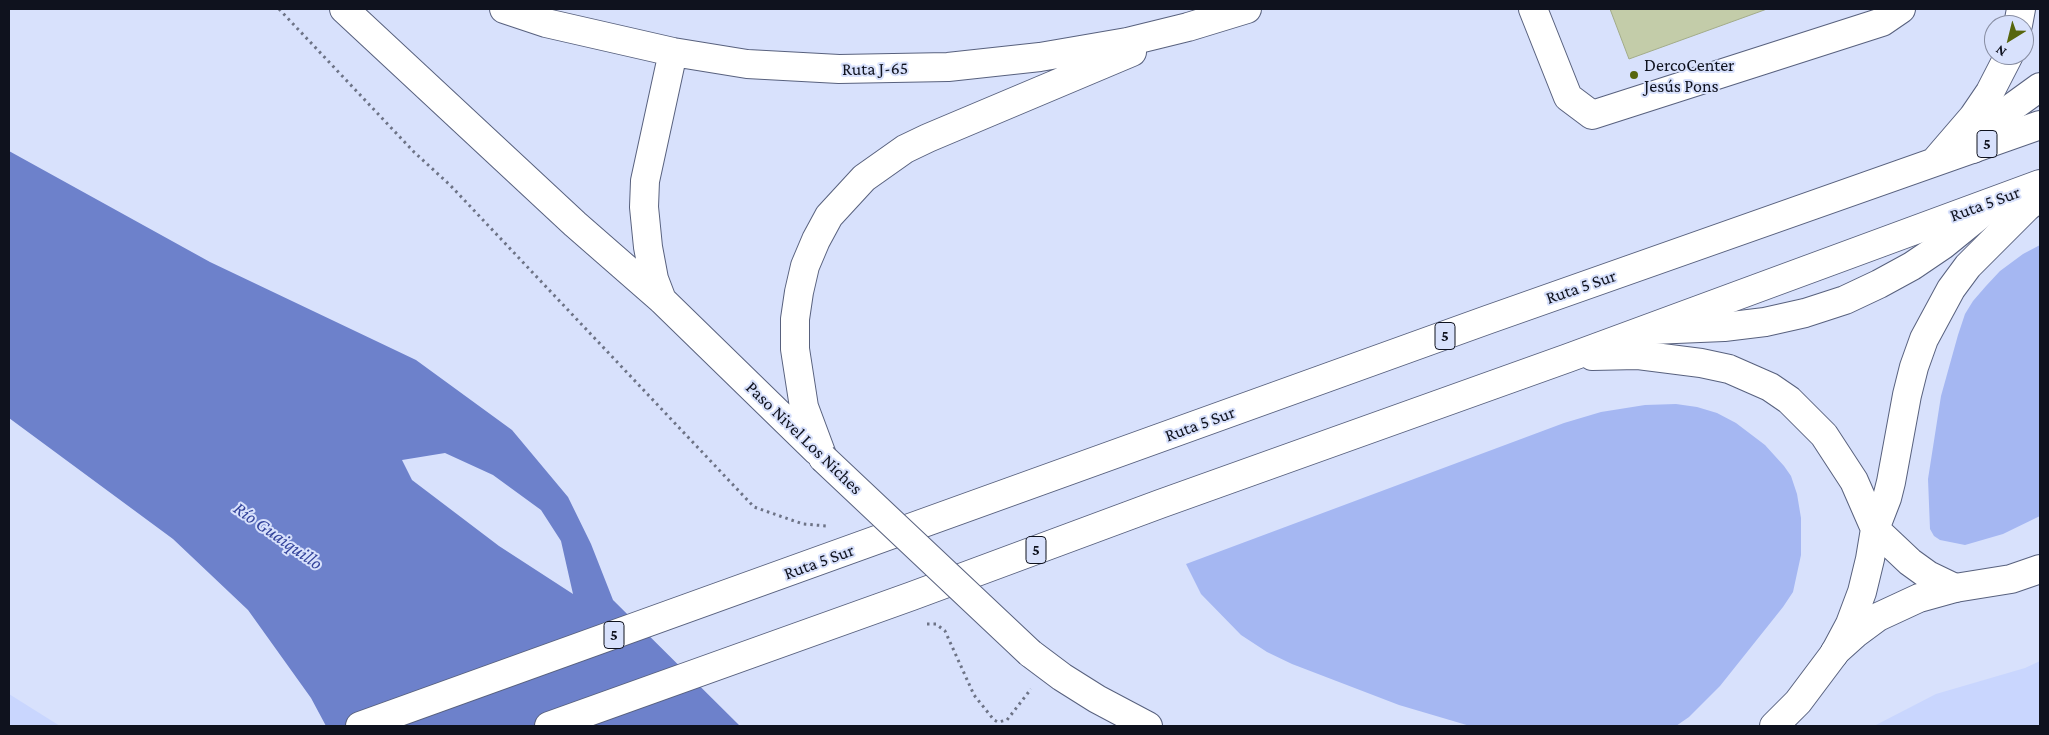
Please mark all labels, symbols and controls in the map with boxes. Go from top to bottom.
north arrow [1984,15,2034,65]
text: N [1992,42,2009,61]
place label: DercoCenter Jesús Pons [1644,54,1734,96]
street label: Ruta J-65 [842,58,908,80]
marker: DercoCenter Jesús Pons [1628,69,1640,81]
road number: 5 [1977,130,1997,158]
street label: Ruta 5 Sur [1947,181,2023,227]
street label: Ruta 5 Sur [1543,265,1619,309]
road number: 5 [1435,322,1455,350]
street label: Paso Nivel Los Niches [741,377,867,499]
street label: Ruta 5 Sur [1162,401,1238,447]
water label: Río Guaiquillo [229,497,327,575]
road number: 5 [1026,536,1046,564]
street label: Ruta 5 Sur [781,539,857,585]
road number: 5 [604,622,624,648]

